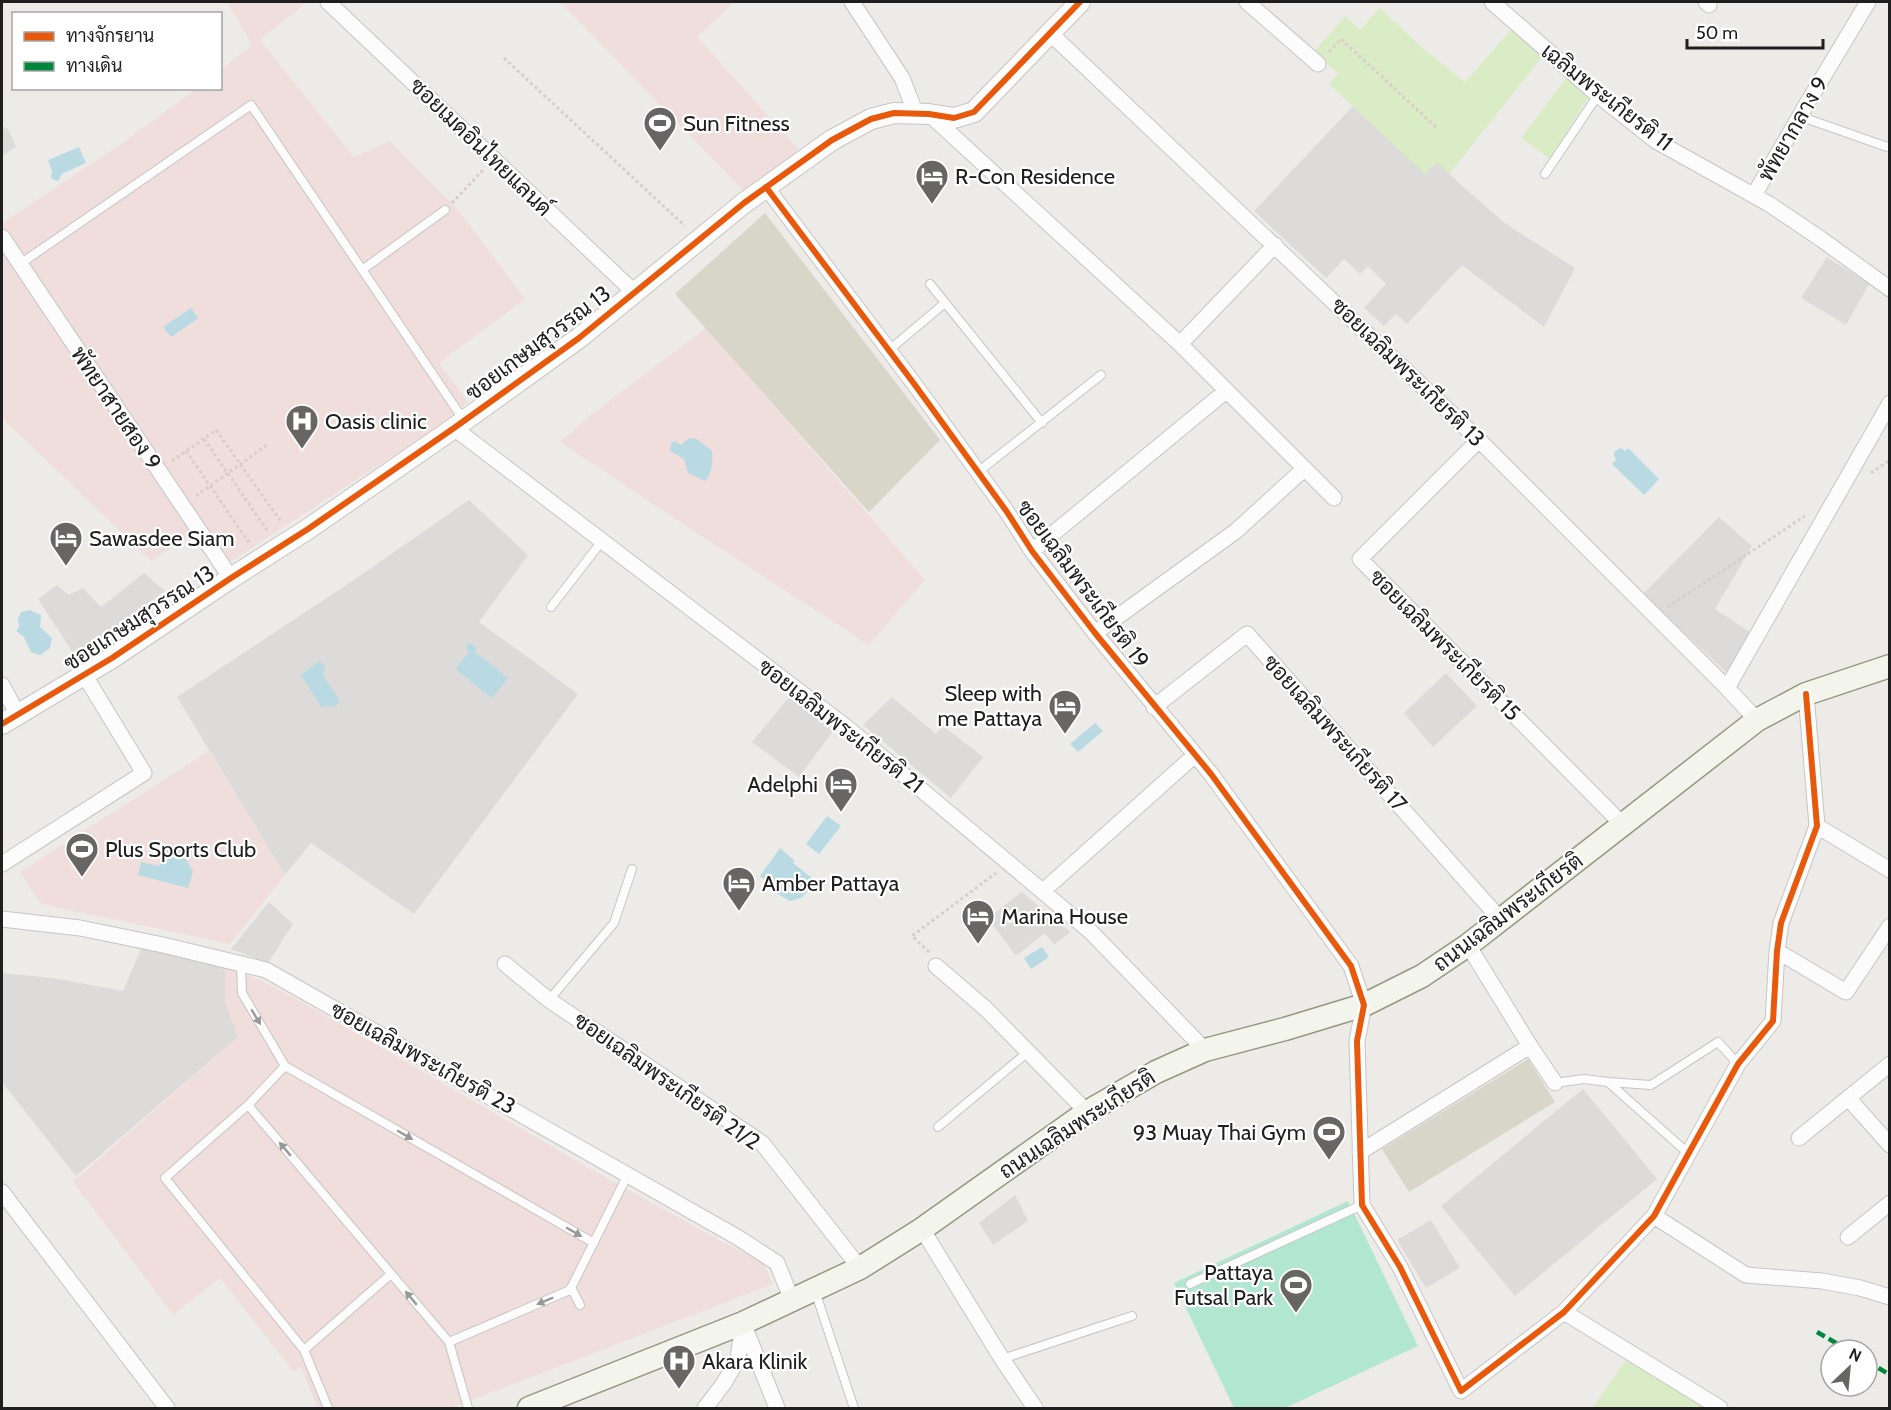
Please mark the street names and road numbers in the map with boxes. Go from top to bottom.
street label: เฉลิมพระเกียรติ 11 [1536,37,1678,157]
street label: ซอยเมดอินไทยแลนด์ [404,71,559,222]
street label: พัทยากลาง 9 [1752,72,1834,186]
street label: ซอยเกษมสุวรรณ 13 [460,280,617,408]
street label: ซอยเฉลิมพระเกียรติ 13 [1326,292,1490,452]
street label: พัทยาสายสอง 9 [65,341,167,475]
street label: ซอยเฉลิมพระเกียรติ 19 [1011,495,1155,673]
street label: ซอยเกษมสุวรรณ 13 [58,559,221,679]
street label: ซอยเฉลิมพระเกียรติ 15 [1364,564,1526,726]
street label: ซอยเฉลิมพระเกียรติ 17 [1257,649,1413,817]
street label: ซอยเฉลิมพระเกียรติ 21 [753,653,929,799]
street label: ถนนเฉลิมพระเกียรติ [1428,847,1588,977]
street label: ซอยเฉลิมพระเกียรติ 23 [326,996,520,1120]
street label: ซอยเฉลิมพระเกียรติ 21/2 [569,1006,765,1156]
street label: ถนนเฉลิมพระเกียรติ [994,1063,1160,1185]

